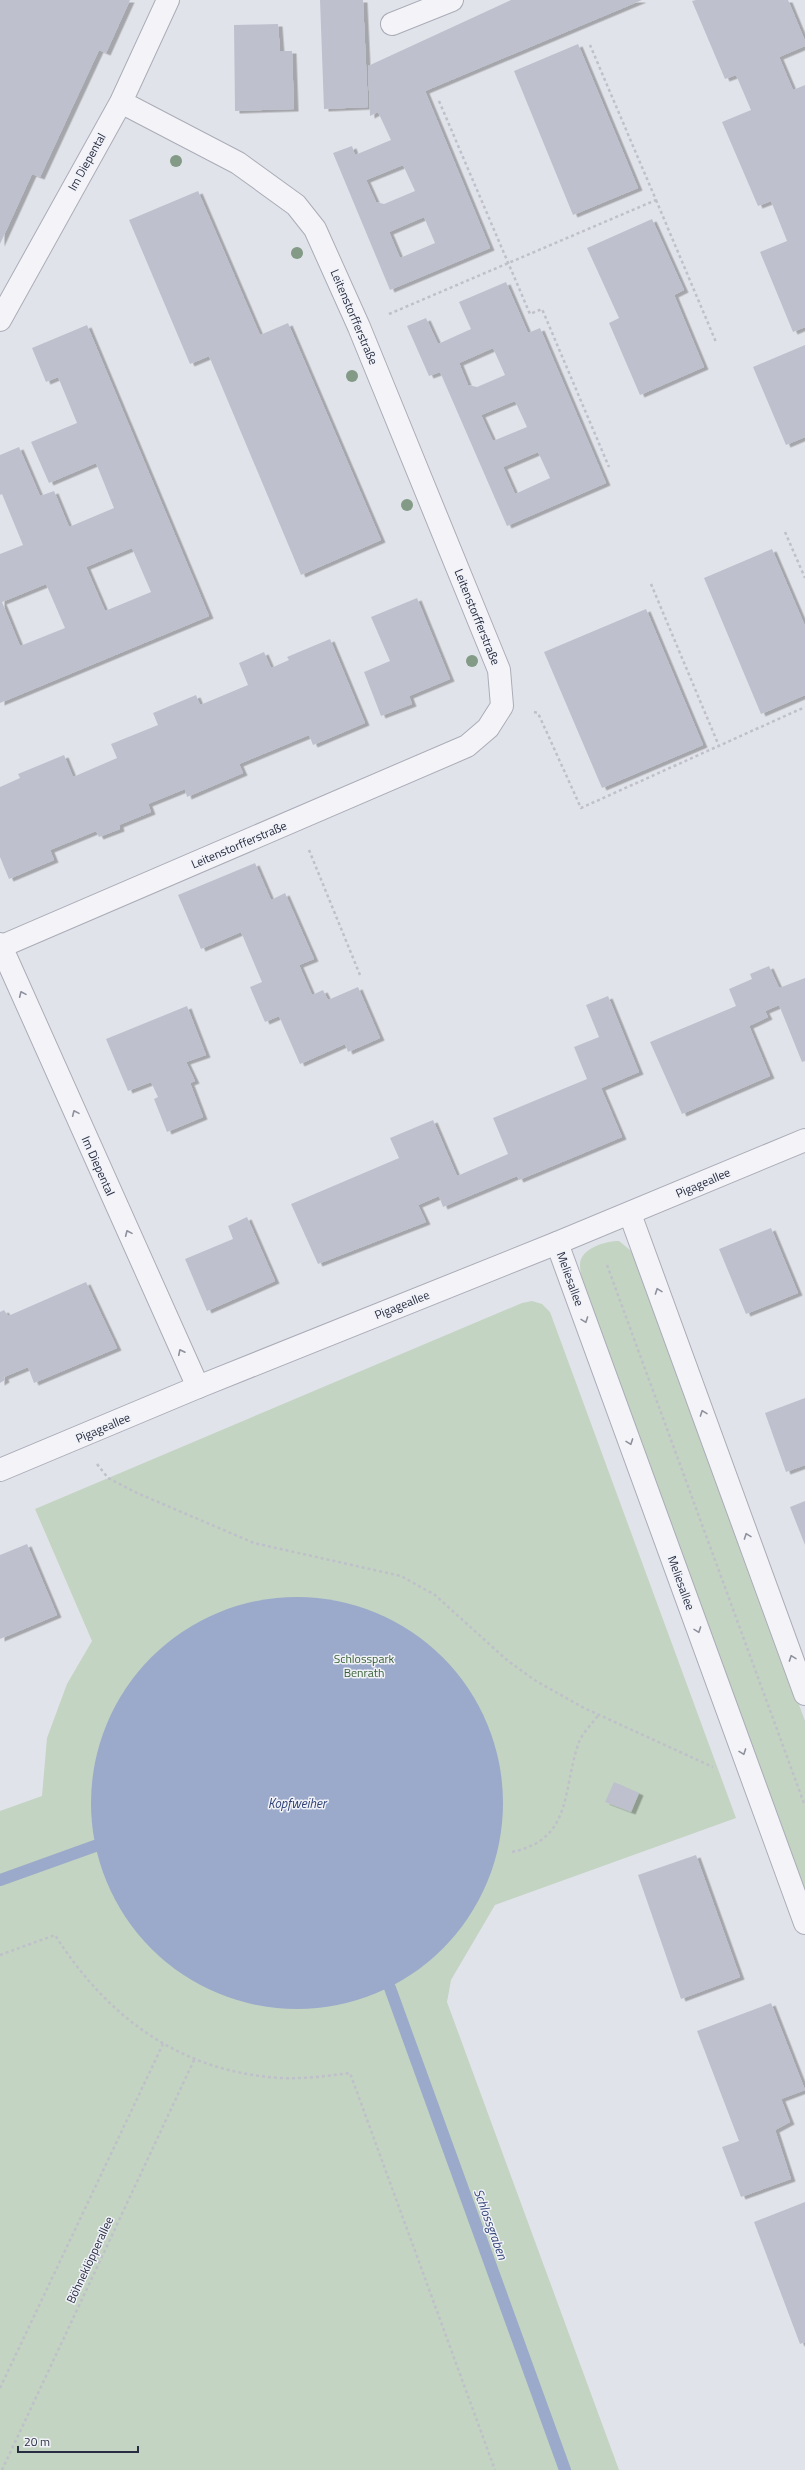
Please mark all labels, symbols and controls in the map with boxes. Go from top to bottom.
street label: Im Diepental [63,129,110,194]
street label: Leitenstorfferstraße [326,266,383,368]
street label: Leitenstorfferstraße [449,566,505,668]
street label: Leitenstorfferstraße [188,816,290,873]
one-way arrow [19,991,27,999]
one-way arrow [72,1110,80,1118]
street label: Im Diepental [77,1133,120,1199]
street label: Pigageallee [672,1162,733,1203]
one-way arrow [125,1230,133,1237]
street label: Meliesallee [552,1249,589,1309]
street label: Pigageallee [371,1285,432,1324]
one-way arrow [655,1288,663,1295]
one-way arrow [581,1316,589,1323]
one-way arrow [178,1348,186,1356]
street label: Pigageallee [72,1407,133,1448]
one-way arrow [699,1410,707,1417]
one-way arrow [625,1438,633,1445]
one-way arrow [744,1532,752,1539]
street label: Meliesallee [663,1553,700,1613]
one-way arrow [693,1626,702,1633]
park label: Schlosspark Benrath [334,1649,395,1682]
one-way arrow [788,1654,796,1661]
one-way arrow [738,1748,746,1755]
water label: Kopfweiher [268,1793,328,1813]
water label: Schlossgraben [469,2186,513,2263]
street label: Böhneklöpperallee [61,2213,118,2306]
scale bar [18,2428,138,2454]
text: 20 m [24,2432,50,2451]

